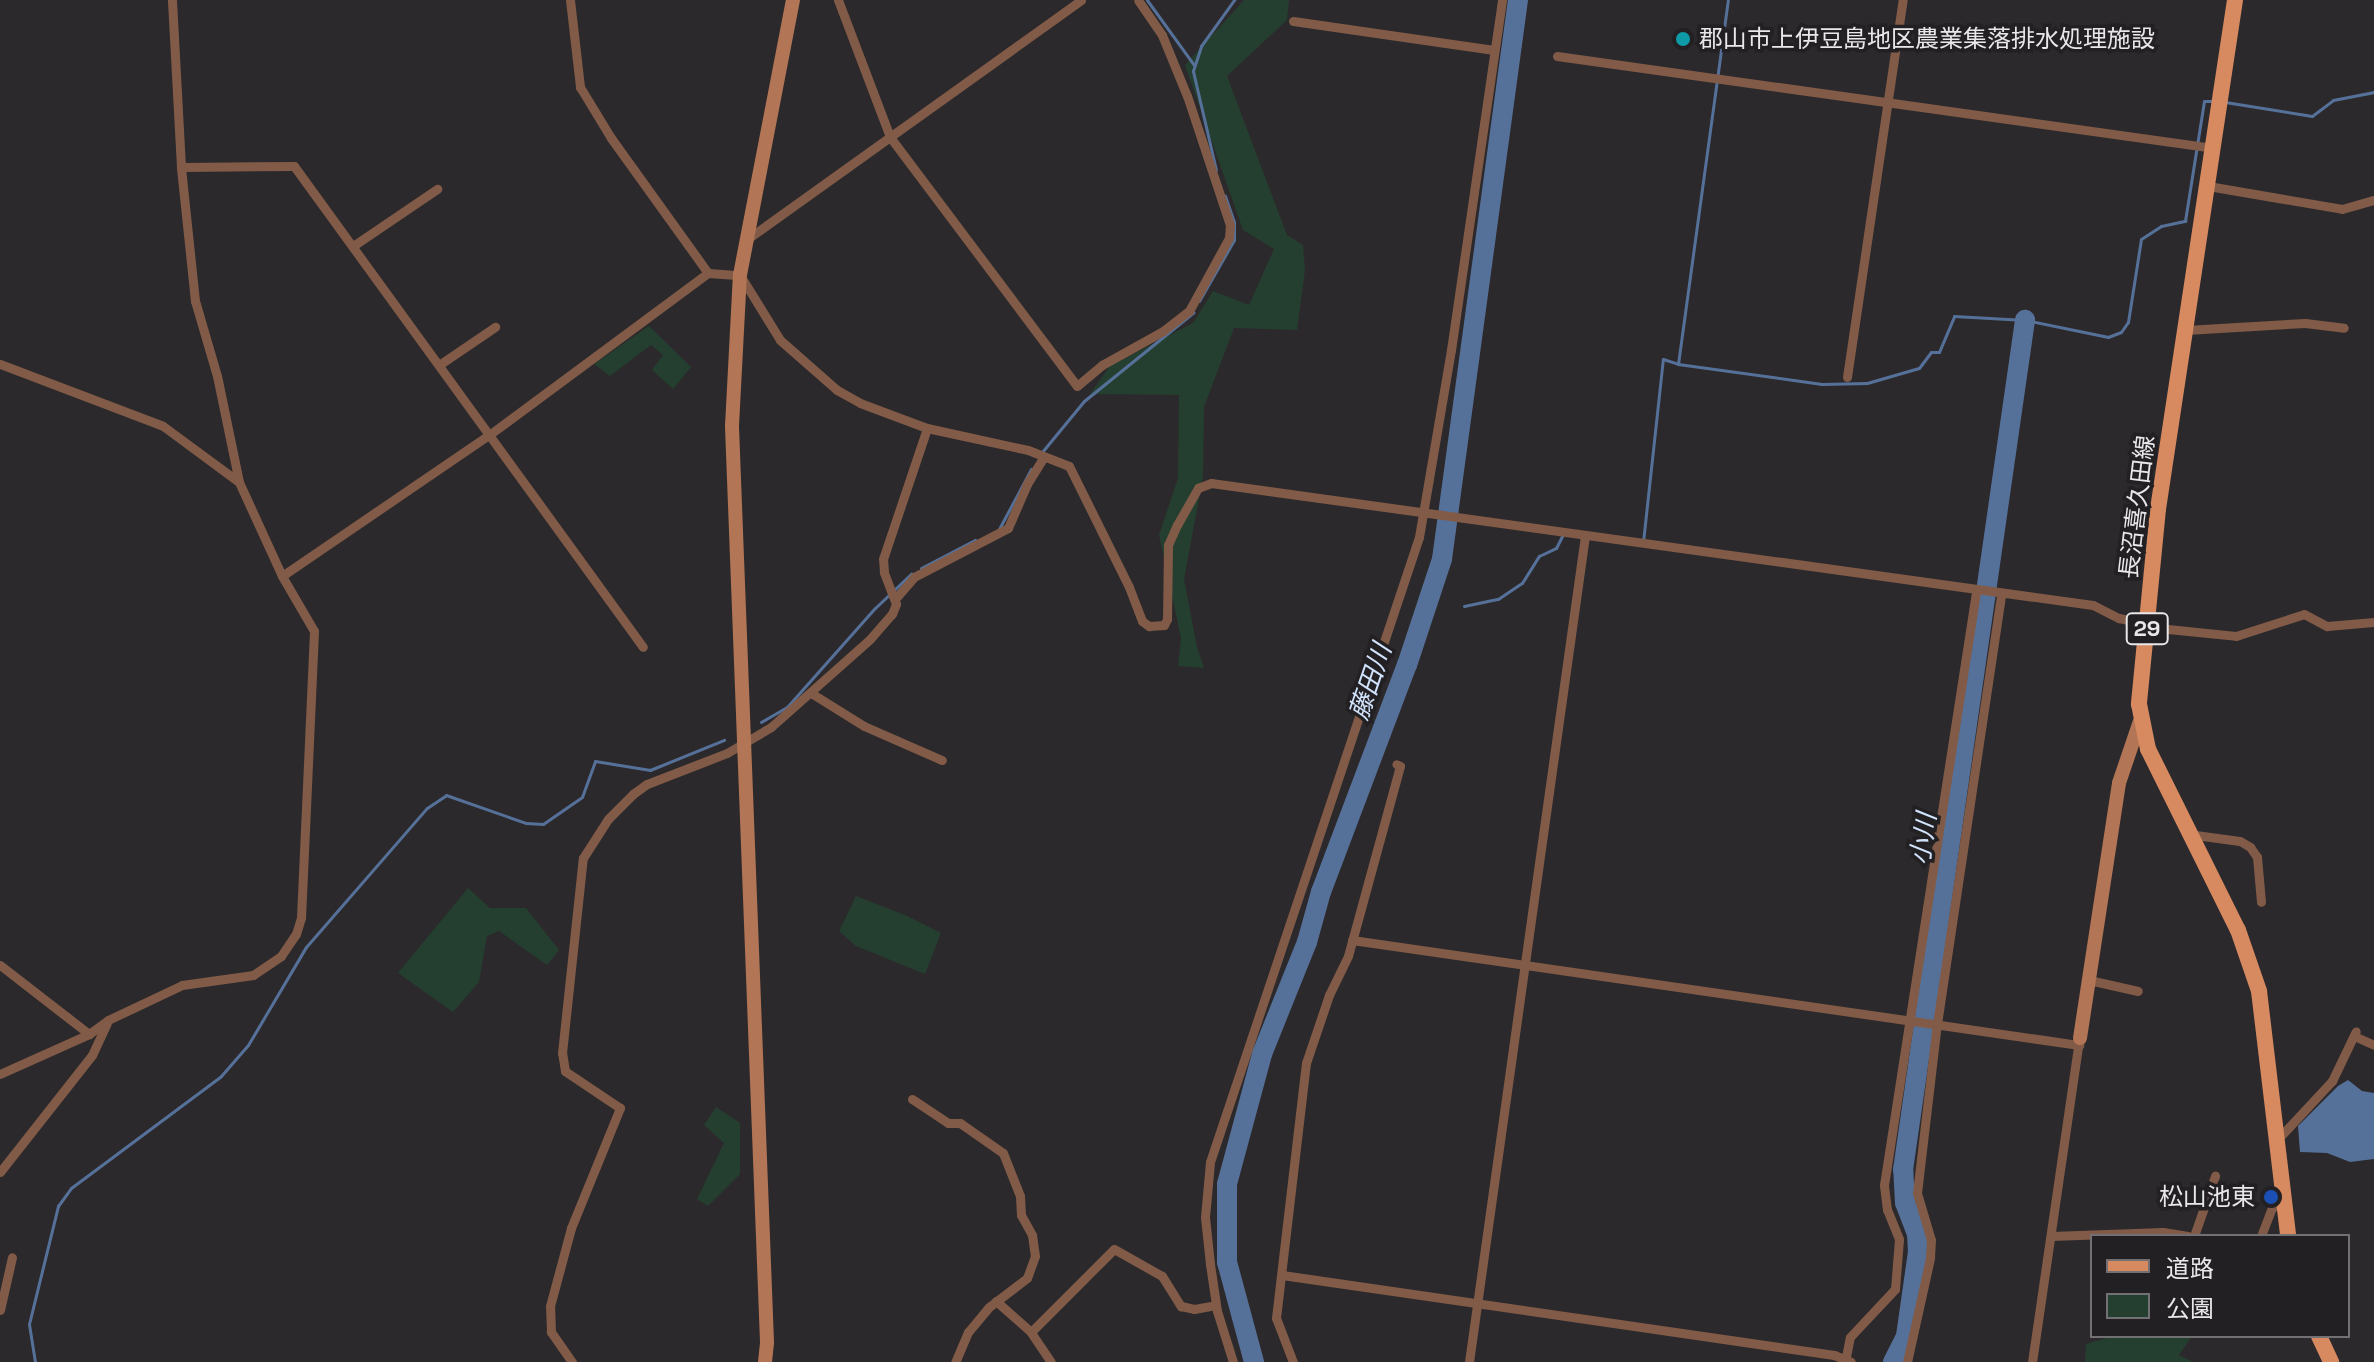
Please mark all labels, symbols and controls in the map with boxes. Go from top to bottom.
place label: 郡山市上伊豆島地区農業集落排水処理施設 [1699,25,2155,53]
marker: 郡山市上伊豆島地区農業集落排水処理施設 [1674,30,1692,48]
street label: 長沼喜久田線 [2114,434,2160,580]
road number: 29 [2125,611,2169,647]
water label: 藤田川 [1344,640,1398,724]
water label: 小川 [1905,811,1943,867]
place label: 松山池東 [2159,1183,2255,1211]
marker: 松山池東 [2262,1188,2280,1206]
legend [2090,1234,2350,1338]
text: 道路 [2166,1253,2214,1284]
text: 公園 [2166,1293,2214,1324]

